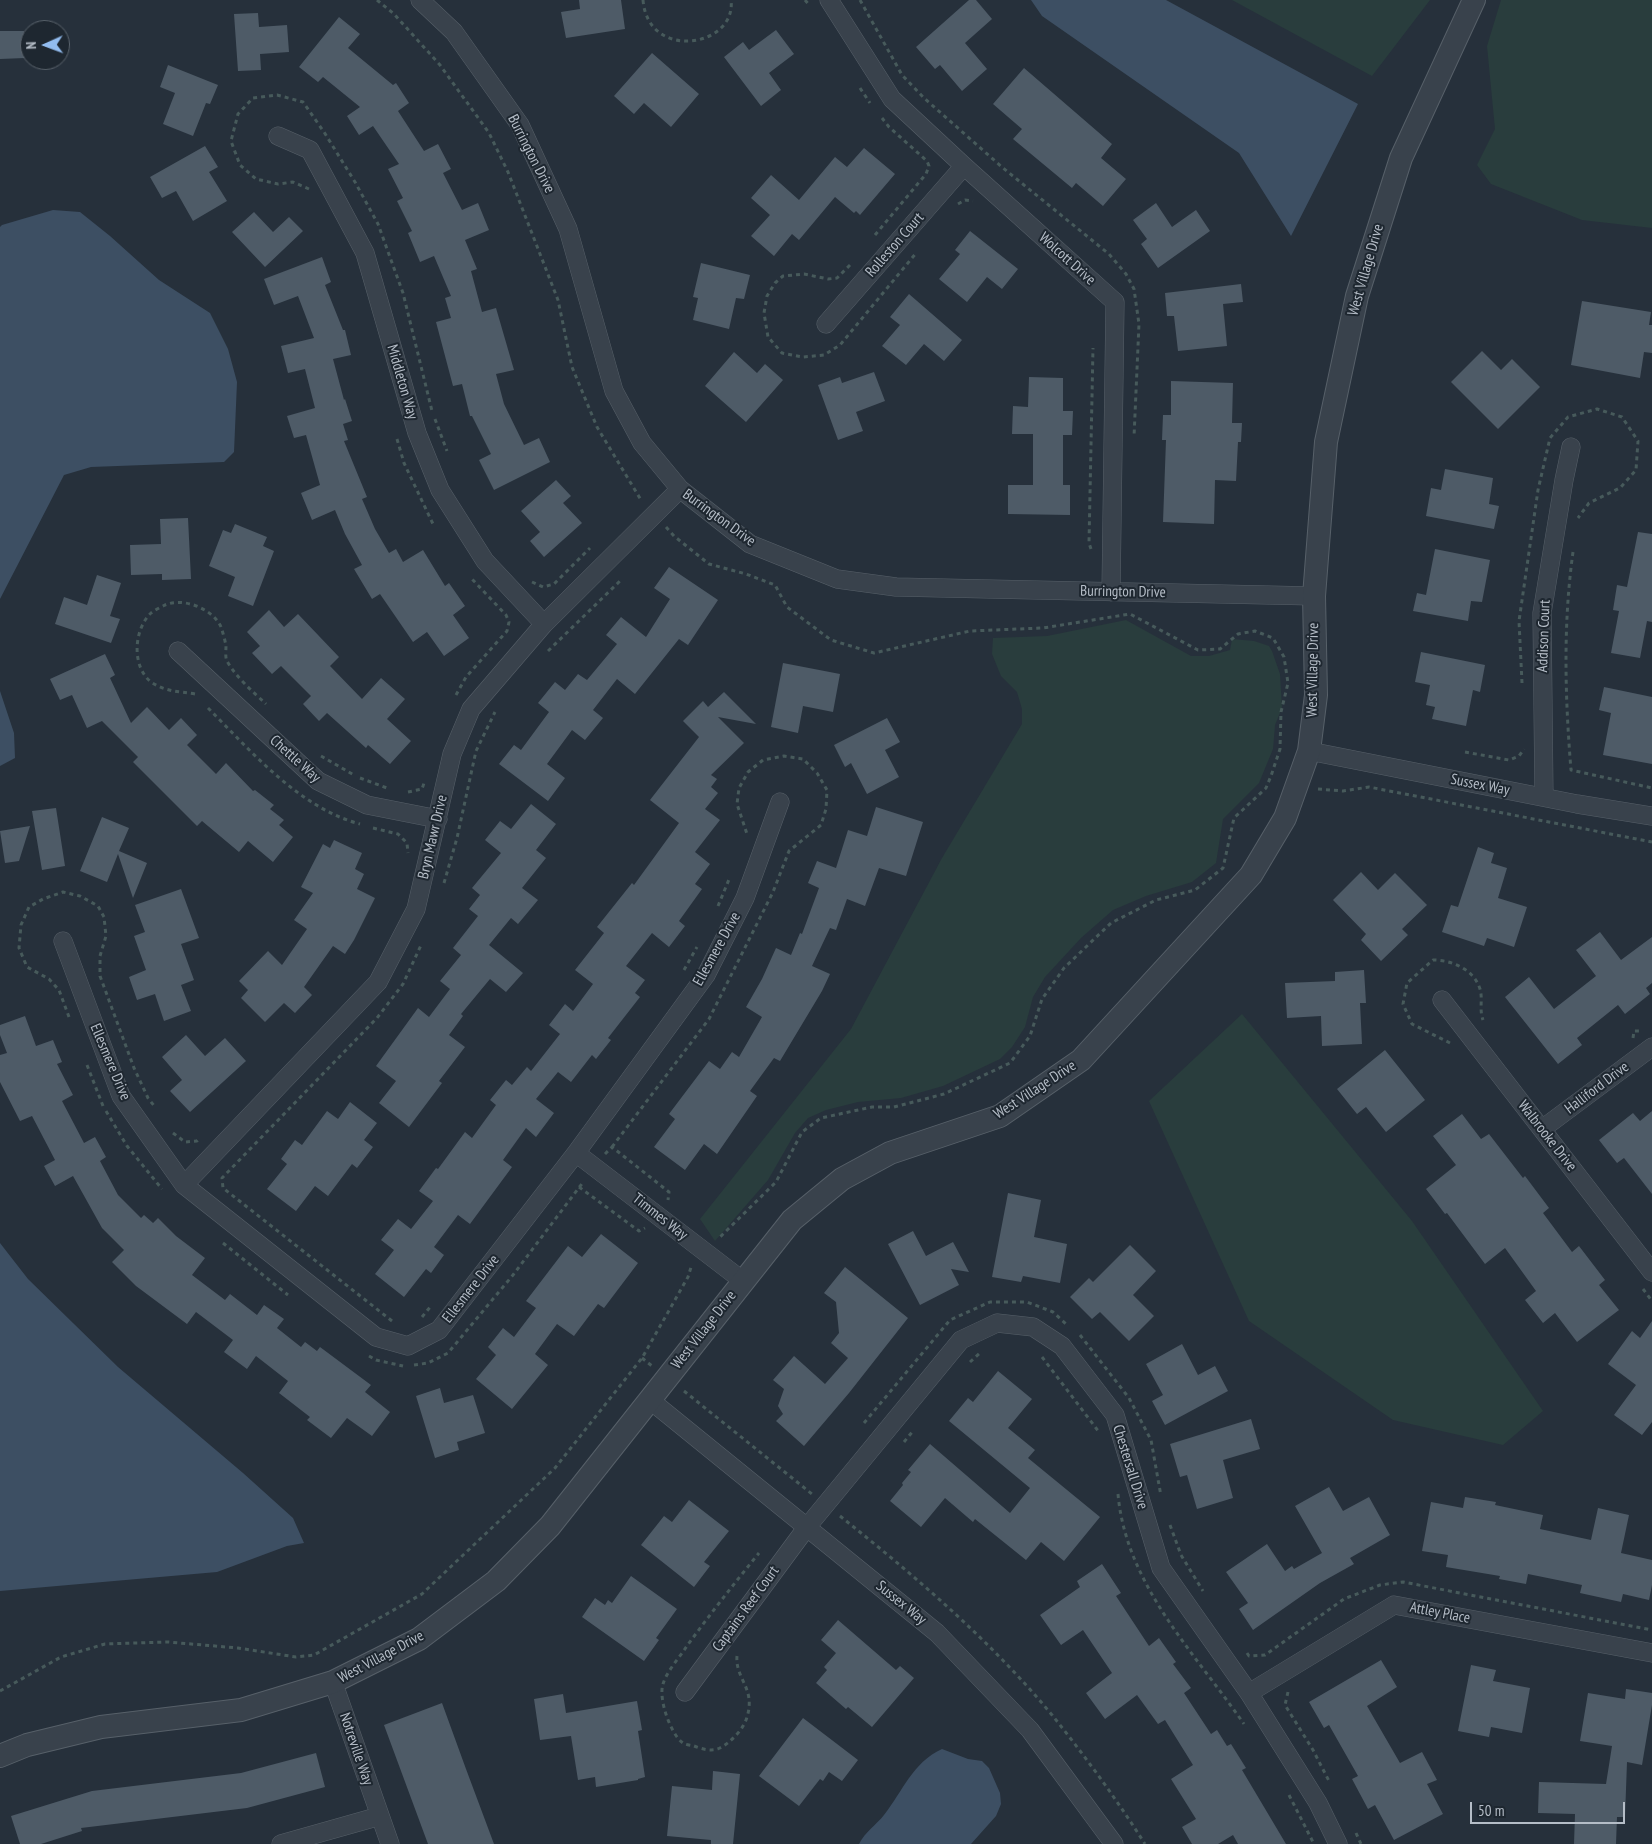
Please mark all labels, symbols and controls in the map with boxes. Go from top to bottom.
north arrow [20,20,70,70]
text: N [22,41,40,50]
street label: Burrington Drive [504,112,558,196]
street label: Rolleston Court [862,209,928,281]
street label: West Village Drive [1344,222,1388,318]
street label: Wolcott Drive [1035,229,1099,289]
street label: Middleton Way [383,343,421,421]
street label: Burrington Drive [679,486,759,550]
street label: Burrington Drive [1080,582,1166,602]
street label: Addison Court [1534,599,1554,673]
street label: West Village Drive [1303,623,1323,717]
street label: Chettle Way [266,732,324,786]
street label: Sussex Way [1449,770,1511,800]
street label: Bryn Mawr Drive [415,793,451,881]
street label: Ellesmere Drive [689,909,745,989]
street label: Ellesmere Drive [86,1021,134,1103]
street label: West Village Drive [991,1057,1079,1123]
street label: Halliford Drive [1561,1058,1633,1118]
street label: Walbrooke Drive [1514,1097,1580,1175]
street label: Timmes Way [629,1190,691,1244]
street label: Ellesmere Drive [439,1251,503,1327]
street label: West Village Drive [668,1287,740,1373]
street label: Chestersall Drive [1109,1423,1151,1511]
street label: Captains Reef Court [709,1563,783,1655]
street label: Sussex Way [872,1577,930,1629]
street label: Attley Place [1408,1598,1472,1628]
street label: West Village Drive [335,1627,427,1687]
street label: Notreville Way [335,1710,377,1788]
scale bar [1472,1792,1627,1824]
text: 50 m [1478,1801,1504,1820]

